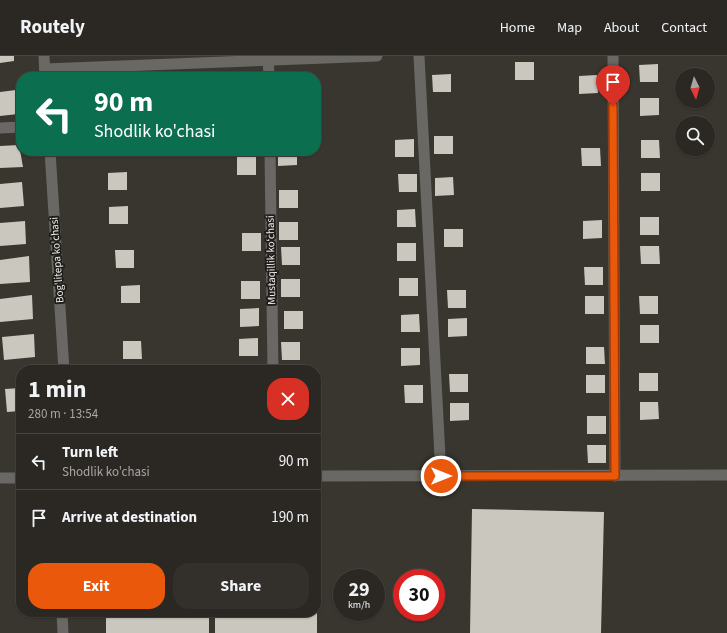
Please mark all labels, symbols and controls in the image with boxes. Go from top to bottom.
text: Routely [20,14,85,41]
text: Home [500,18,535,38]
text: Map [557,18,582,38]
text: About [604,18,639,38]
text: Contact [661,18,707,38]
pin [596,65,630,106]
north arrow [675,68,715,108]
map controls [675,68,715,156]
icon: arrive [602,71,624,93]
text: 90 m [94,82,153,122]
icon: left [28,88,80,140]
button: search [675,116,715,156]
text: Shodlik ko'chasi [94,119,216,144]
street label: Mustaqillik koʻchasi [263,215,279,305]
street label: Bog'litepa ko'chasi [47,217,67,303]
text: 1 min [28,372,86,407]
button: close [267,378,309,420]
text: 280 m · 13:54 [28,405,98,423]
text: Turn left [62,442,118,463]
icon: left [28,451,50,473]
text: 90 m [279,451,309,472]
position arrow [420,455,462,497]
text: Shodlik ko'chasi [62,463,150,481]
icon: arrive [28,507,50,529]
text: Arrive at destination [62,507,197,528]
text: 190 m [271,507,309,528]
button: Exit [28,563,165,609]
button: Share [173,563,309,609]
speed limit sign: 30 [393,569,445,621]
text: 29 [348,576,370,604]
text: km/h [348,598,370,612]

